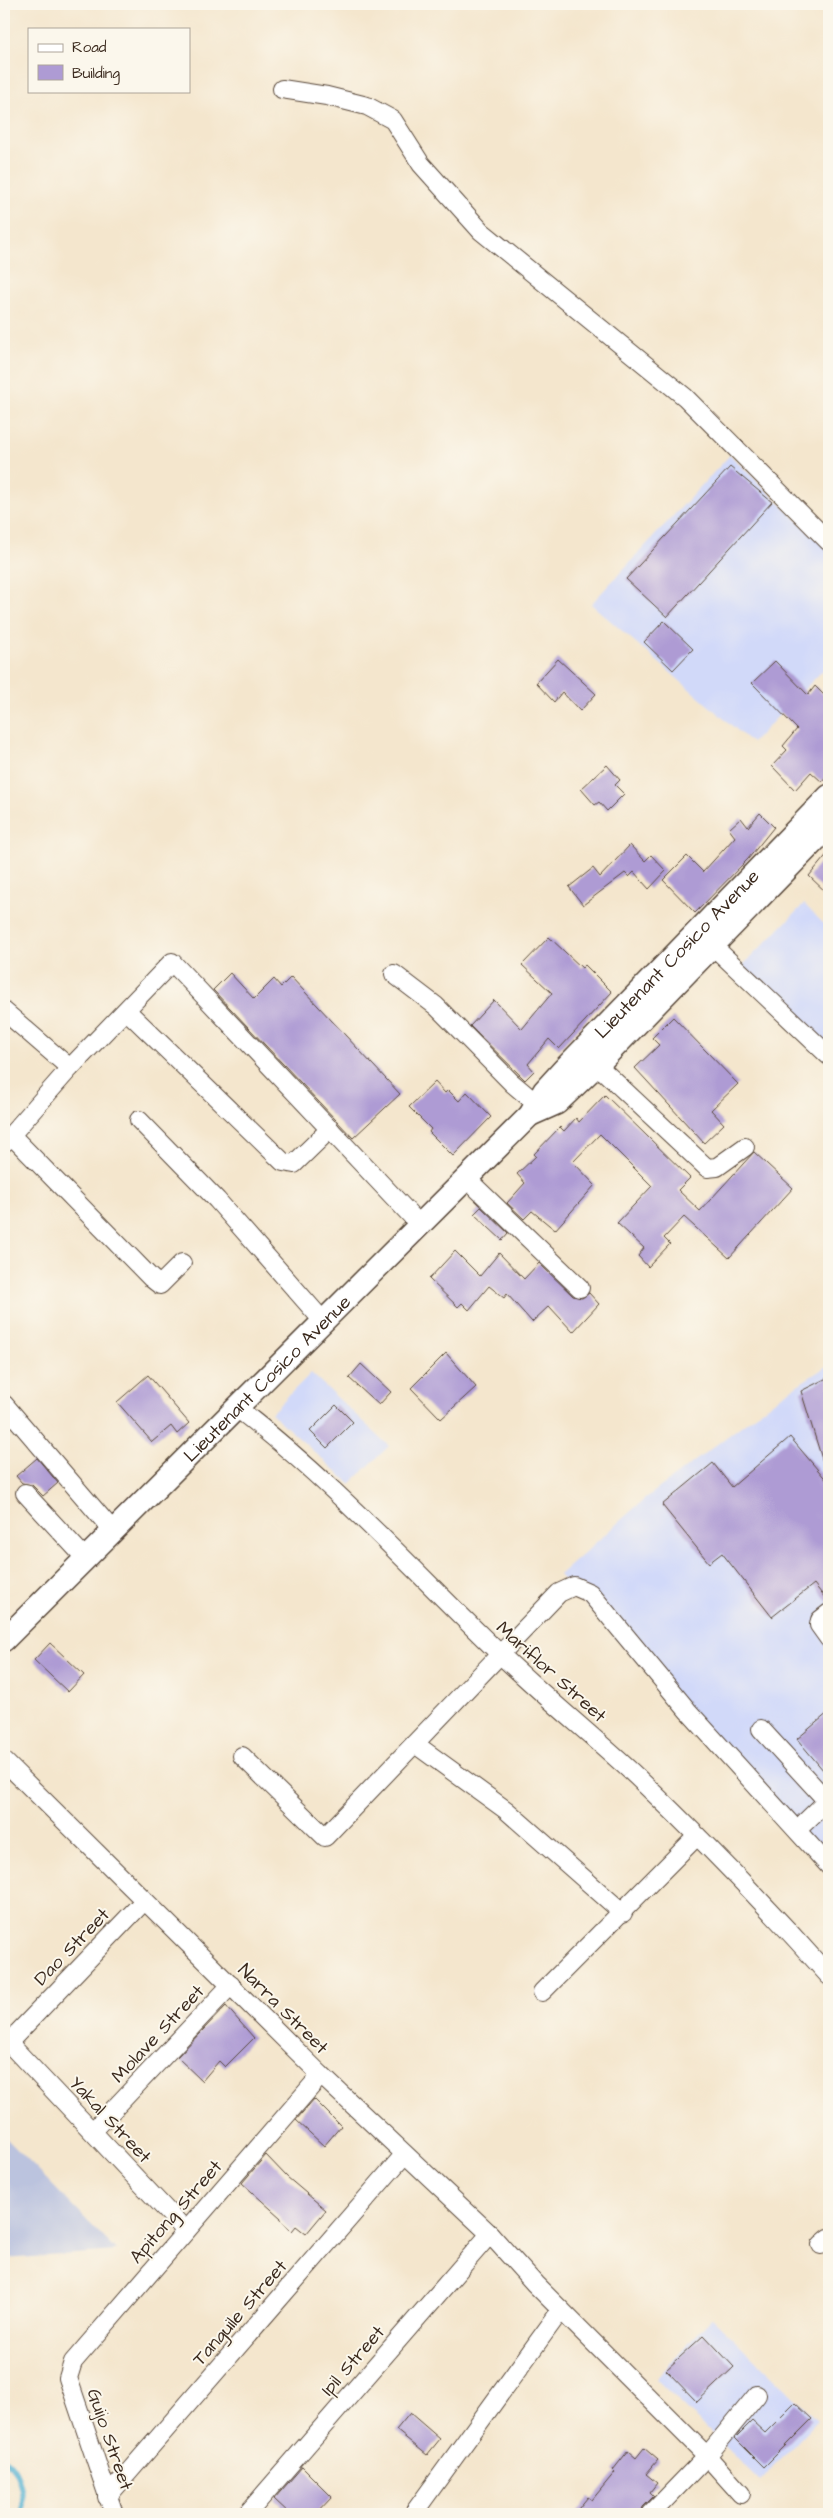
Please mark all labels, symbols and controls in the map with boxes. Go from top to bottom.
legend [28,28,190,92]
text: Road [72,37,107,58]
text: Building [72,63,120,85]
street label: Lieutenant Cosico Avenue [589,864,766,1045]
street label: Lieutenant Cosico Avenue [178,1289,357,1469]
street label: Mariflor Street [490,1615,612,1729]
street label: Dao Street [28,1902,116,1992]
street label: Narra Street [232,1958,335,2061]
street label: Molave Street [105,1979,211,2089]
street label: Yakal Street [62,2070,158,2170]
street label: Apitong Street [123,2154,230,2270]
street label: Tanguile Street [186,2254,295,2373]
street label: Ipil Street [315,2320,392,2402]
street label: Guijo Street [80,2385,140,2494]

